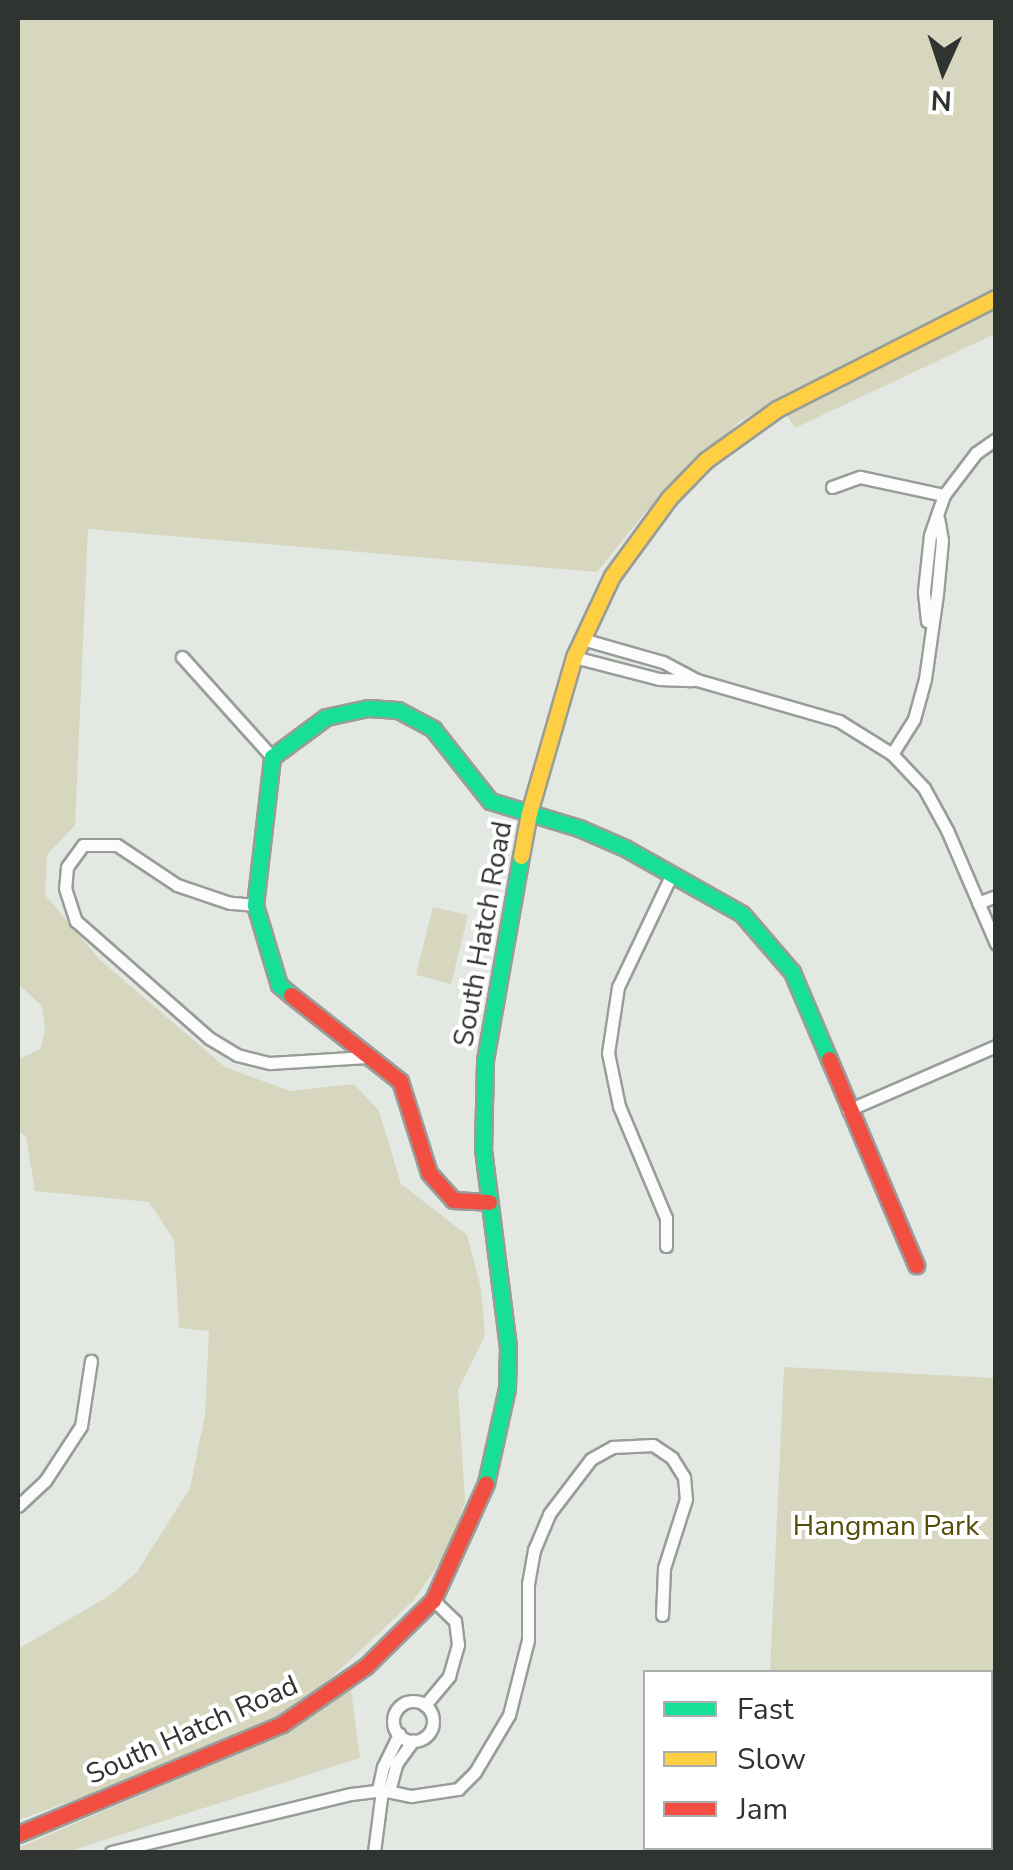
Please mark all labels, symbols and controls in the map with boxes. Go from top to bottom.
north arrow [893,20,993,120]
text: N [930,80,953,119]
street label: South Hatch Road [447,819,519,1049]
park label: Hangman Park [793,1509,979,1543]
street label: South Hatch Road [81,1668,303,1792]
legend [643,1670,993,1850]
text: Fast [737,1689,794,1730]
text: Slow [737,1739,806,1780]
text: Jam [737,1789,788,1830]

